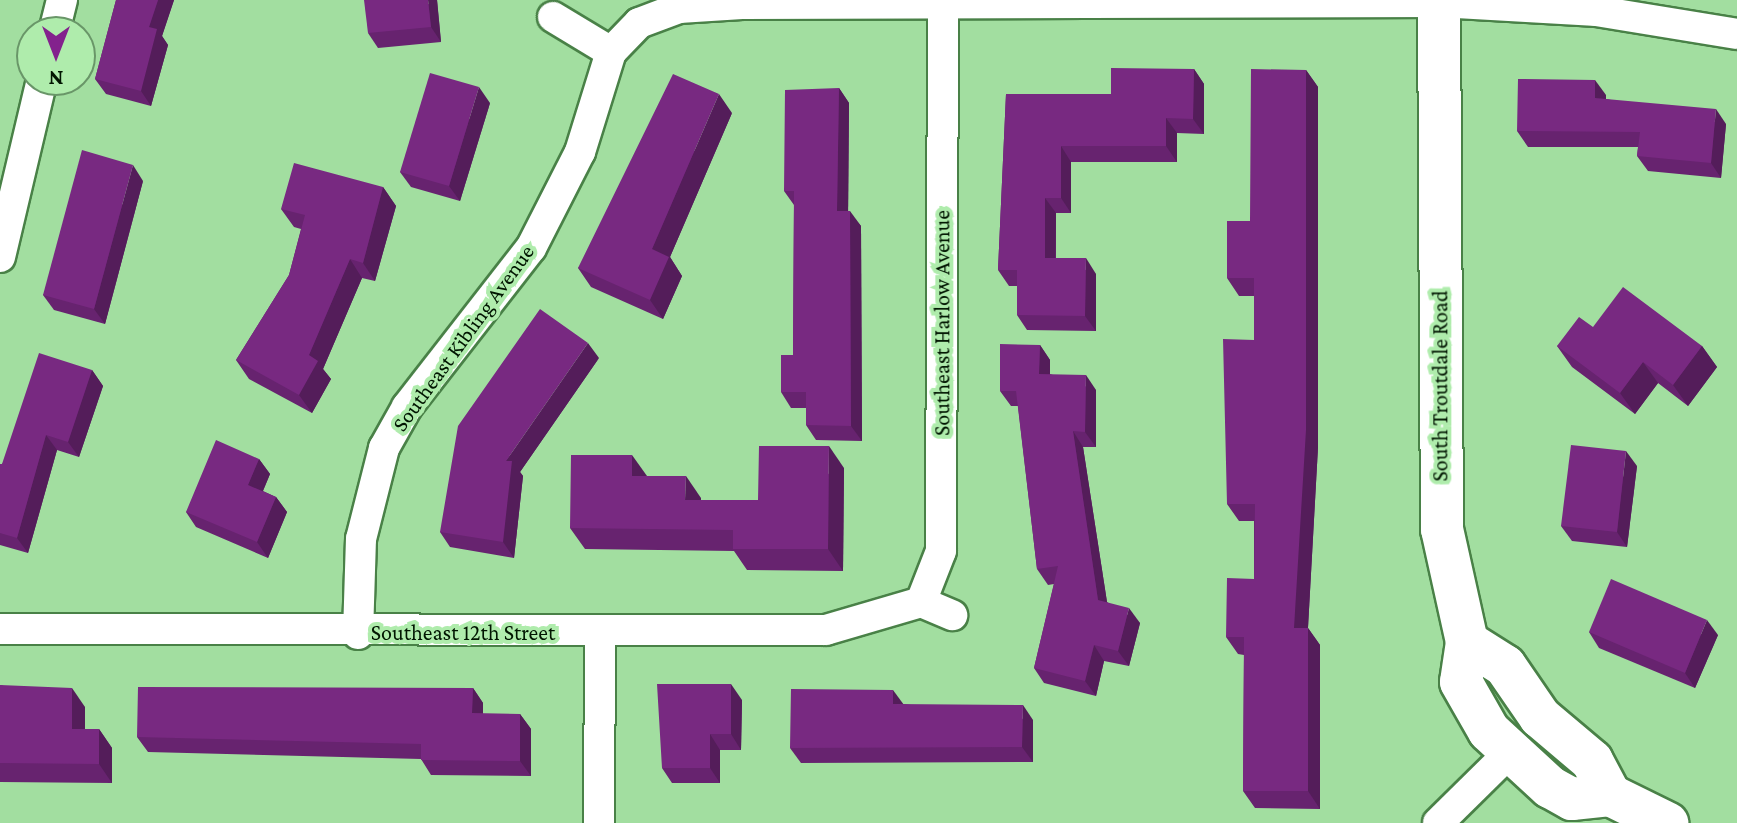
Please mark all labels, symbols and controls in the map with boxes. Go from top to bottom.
north arrow [16,16,96,96]
text: N [49,66,64,91]
street label: Southeast Harlow Avenue [929,210,955,436]
street label: Southeast Kibling Avenue [386,239,540,437]
street label: South Troutdale Road [1427,290,1453,482]
street label: Southeast 12th Street [371,620,555,646]

